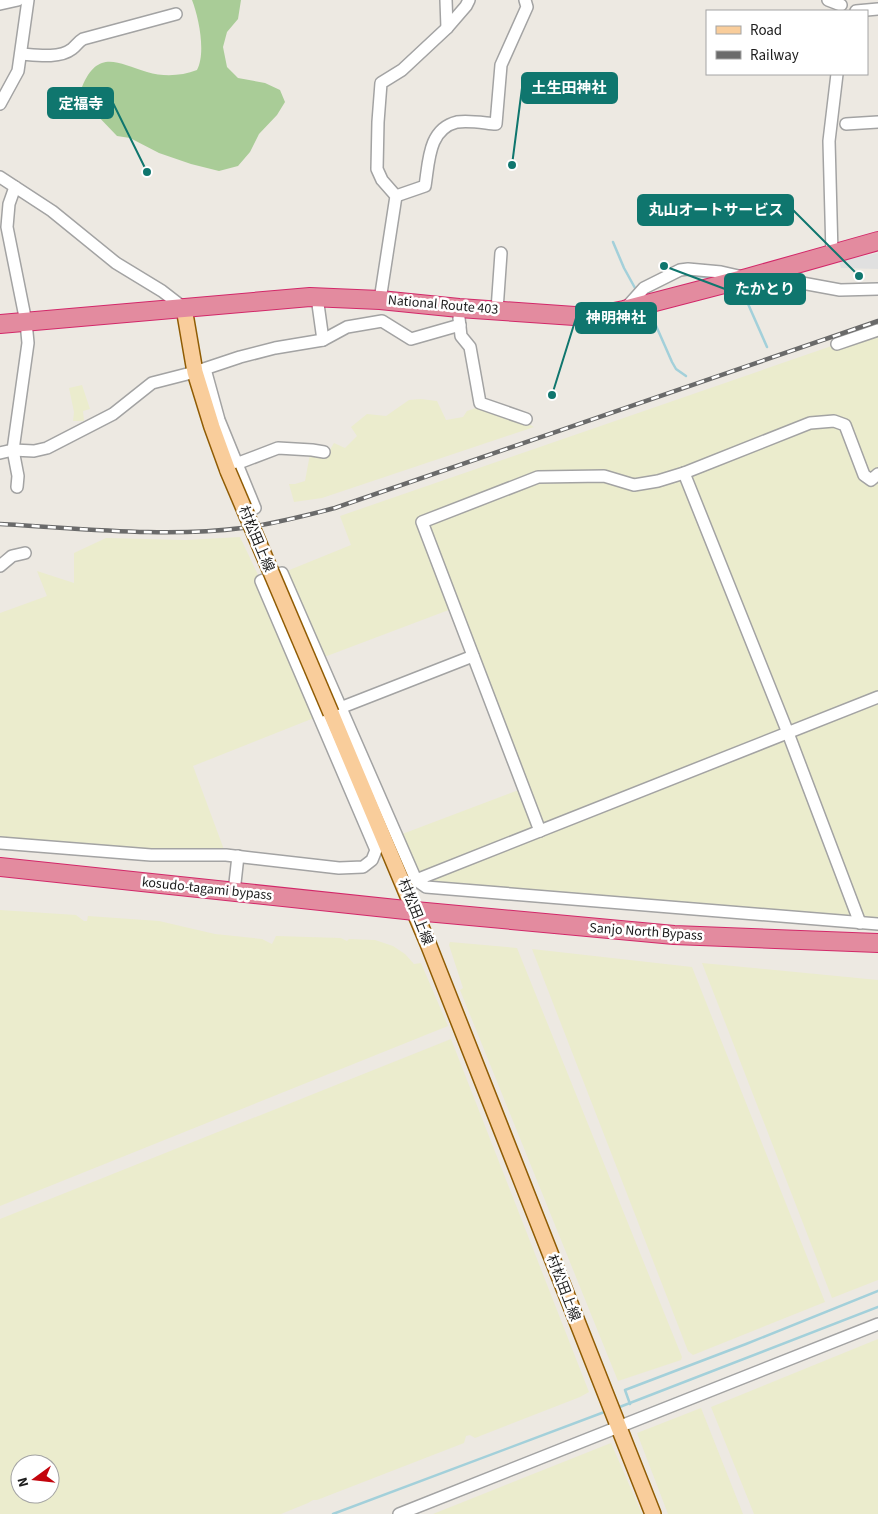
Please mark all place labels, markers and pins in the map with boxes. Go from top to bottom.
callout: 土生田神社 [522,73,617,103]
callout: 定福寺 [48,88,113,118]
callout: 丸山オートサービス [638,195,793,225]
callout: たかとり [725,274,805,304]
callout: 神明神社 [576,303,656,333]

